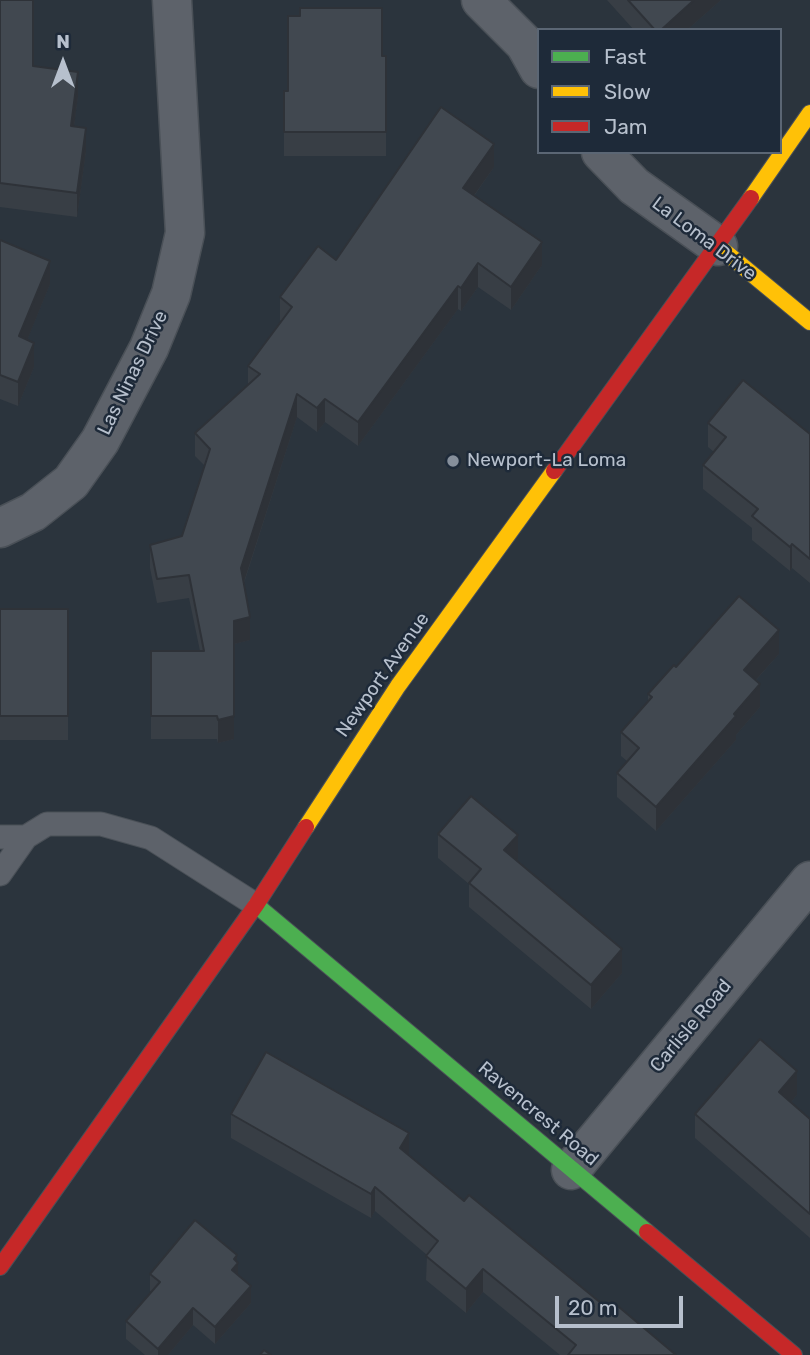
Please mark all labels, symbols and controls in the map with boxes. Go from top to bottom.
north arrow [28,28,98,98]
legend [537,28,782,154]
text: N [56,30,70,53]
text: Fast [604,44,646,69]
text: Slow [604,79,651,104]
text: Jam [604,114,648,139]
street label: La Loma Drive [647,192,761,286]
street label: Las Ninas Drive [93,307,173,439]
place label: Newport-La Loma [467,450,626,472]
marker: Newport-La Loma [445,453,461,469]
street label: Newport Avenue [332,608,434,742]
street label: Carlisle Road [646,975,736,1077]
street label: Ravencrest Road [473,1057,603,1171]
scale bar [558,1282,686,1326]
text: 20 m [568,1295,617,1320]

